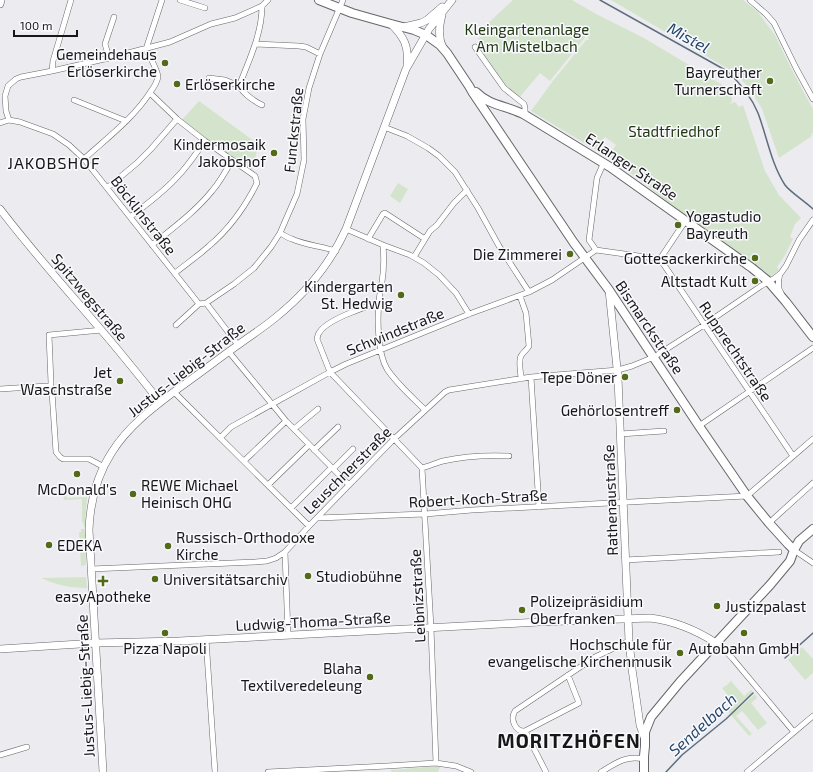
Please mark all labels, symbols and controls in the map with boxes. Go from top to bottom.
scale bar [14,12,77,38]
text: 100 m [20,18,52,32]
water label: Mistel [665,18,713,56]
park label: Kleingartenanlage Am Mistelbach [465,20,589,55]
place label: Gemeindehaus Erlöserkirche [56,45,157,80]
marker: Gemeindehaus Erlöserkirche [160,58,170,68]
place label: Bayreuther Turnerschaft [674,63,762,98]
place label: Erlöserkirche [185,75,275,93]
marker: Bayreuther Turnerschaft [765,76,775,86]
marker: Erlöserkirche [172,79,182,89]
street label: Funckstraße [280,86,306,174]
park label: Stadtfriedhof [628,122,720,140]
street label: Erlanger Straße [582,128,682,204]
place label: Kindermosaik Jakobshof [173,135,266,170]
marker: Kindermosaik Jakobshof [269,148,279,158]
district label: JAKOBSHOF [7,153,101,172]
street label: Böcklinstraße [108,172,180,258]
place label: Yogastudio Bayreuth [686,207,761,242]
marker: Yogastudio Bayreuth [673,220,683,230]
place label: Die Zimmerei [473,245,562,263]
marker: Die Zimmerei [565,249,575,259]
place label: Gottesackerkirche [624,249,747,267]
street label: Spitzwegstraße [48,250,132,344]
marker: Gottesackerkirche [750,253,760,263]
place label: Altstadt Kult [661,272,747,290]
marker: Altstadt Kult [750,276,760,286]
place label: Kindergarten St. Hedwig [304,277,394,312]
street label: Bismarckstraße [612,277,688,377]
marker: Kindergarten St. Hedwig [396,290,406,300]
street label: Rupprechtstraße [696,298,776,404]
street label: Schwindstraße [344,303,446,359]
street label: Justus-Liebig-Straße [124,318,248,420]
place label: Jet Waschstraße [20,363,112,398]
place label: Tepe Döner [541,368,617,386]
marker: Tepe Döner [620,372,630,382]
marker: Jet Waschstraße [115,376,125,386]
place label: Gehörlosentreff [561,401,669,419]
marker: Gehörlosentreff [672,405,682,415]
street label: Leuschnerstraße [299,422,395,518]
street label: Rathenaustraße [599,444,621,556]
marker: McDonald's [72,469,82,479]
place label: REWE Michael Heinisch OHG [141,476,239,511]
place label: McDonald's [37,480,117,498]
street label: Robert-Koch-Straße [408,485,548,511]
marker: REWE Michael Heinisch OHG [128,489,138,499]
place label: Russisch-Orthodoxe Kirche [176,528,315,563]
place label: EDEKA [57,536,103,554]
marker: EDEKA [44,540,54,550]
marker: Russisch-Orthodoxe Kirche [163,541,173,551]
street label: Leibnizstraße [406,549,428,643]
place label: Studiobühne [316,567,402,585]
place label: Universitätsarchiv [163,570,288,588]
marker: Studiobühne [303,571,313,581]
marker: Universitätsarchiv [150,574,160,584]
marker: easyApotheke [98,576,108,586]
place label: easyApotheke [55,587,151,605]
place label: Polizeipräsidium Oberfranken [530,592,643,627]
place label: Justizpalast [725,597,807,615]
marker: Justizpalast [712,601,722,611]
marker: Polizeipräsidium Oberfranken [517,605,527,615]
street label: Ludwig-Thoma-Straße [235,608,391,634]
street label: Justus-Liebig-Straße [72,614,98,758]
marker: Pizza Napoli [160,628,170,638]
marker: Autobahn GmbH [739,628,749,638]
place label: Hochschule für evangelische Kirchenmusik [488,635,672,670]
place label: Pizza Napoli [123,639,207,657]
place label: Autobahn GmbH [689,639,799,657]
marker: Hochschule für evangelische Kirchenmusik [675,648,685,658]
place label: Blaha Textilveredeleung [241,659,363,694]
marker: Blaha Textilveredeleung [365,672,375,682]
water label: Sendelbach [664,689,740,759]
district label: MORITZHÖFEN [497,729,641,752]

